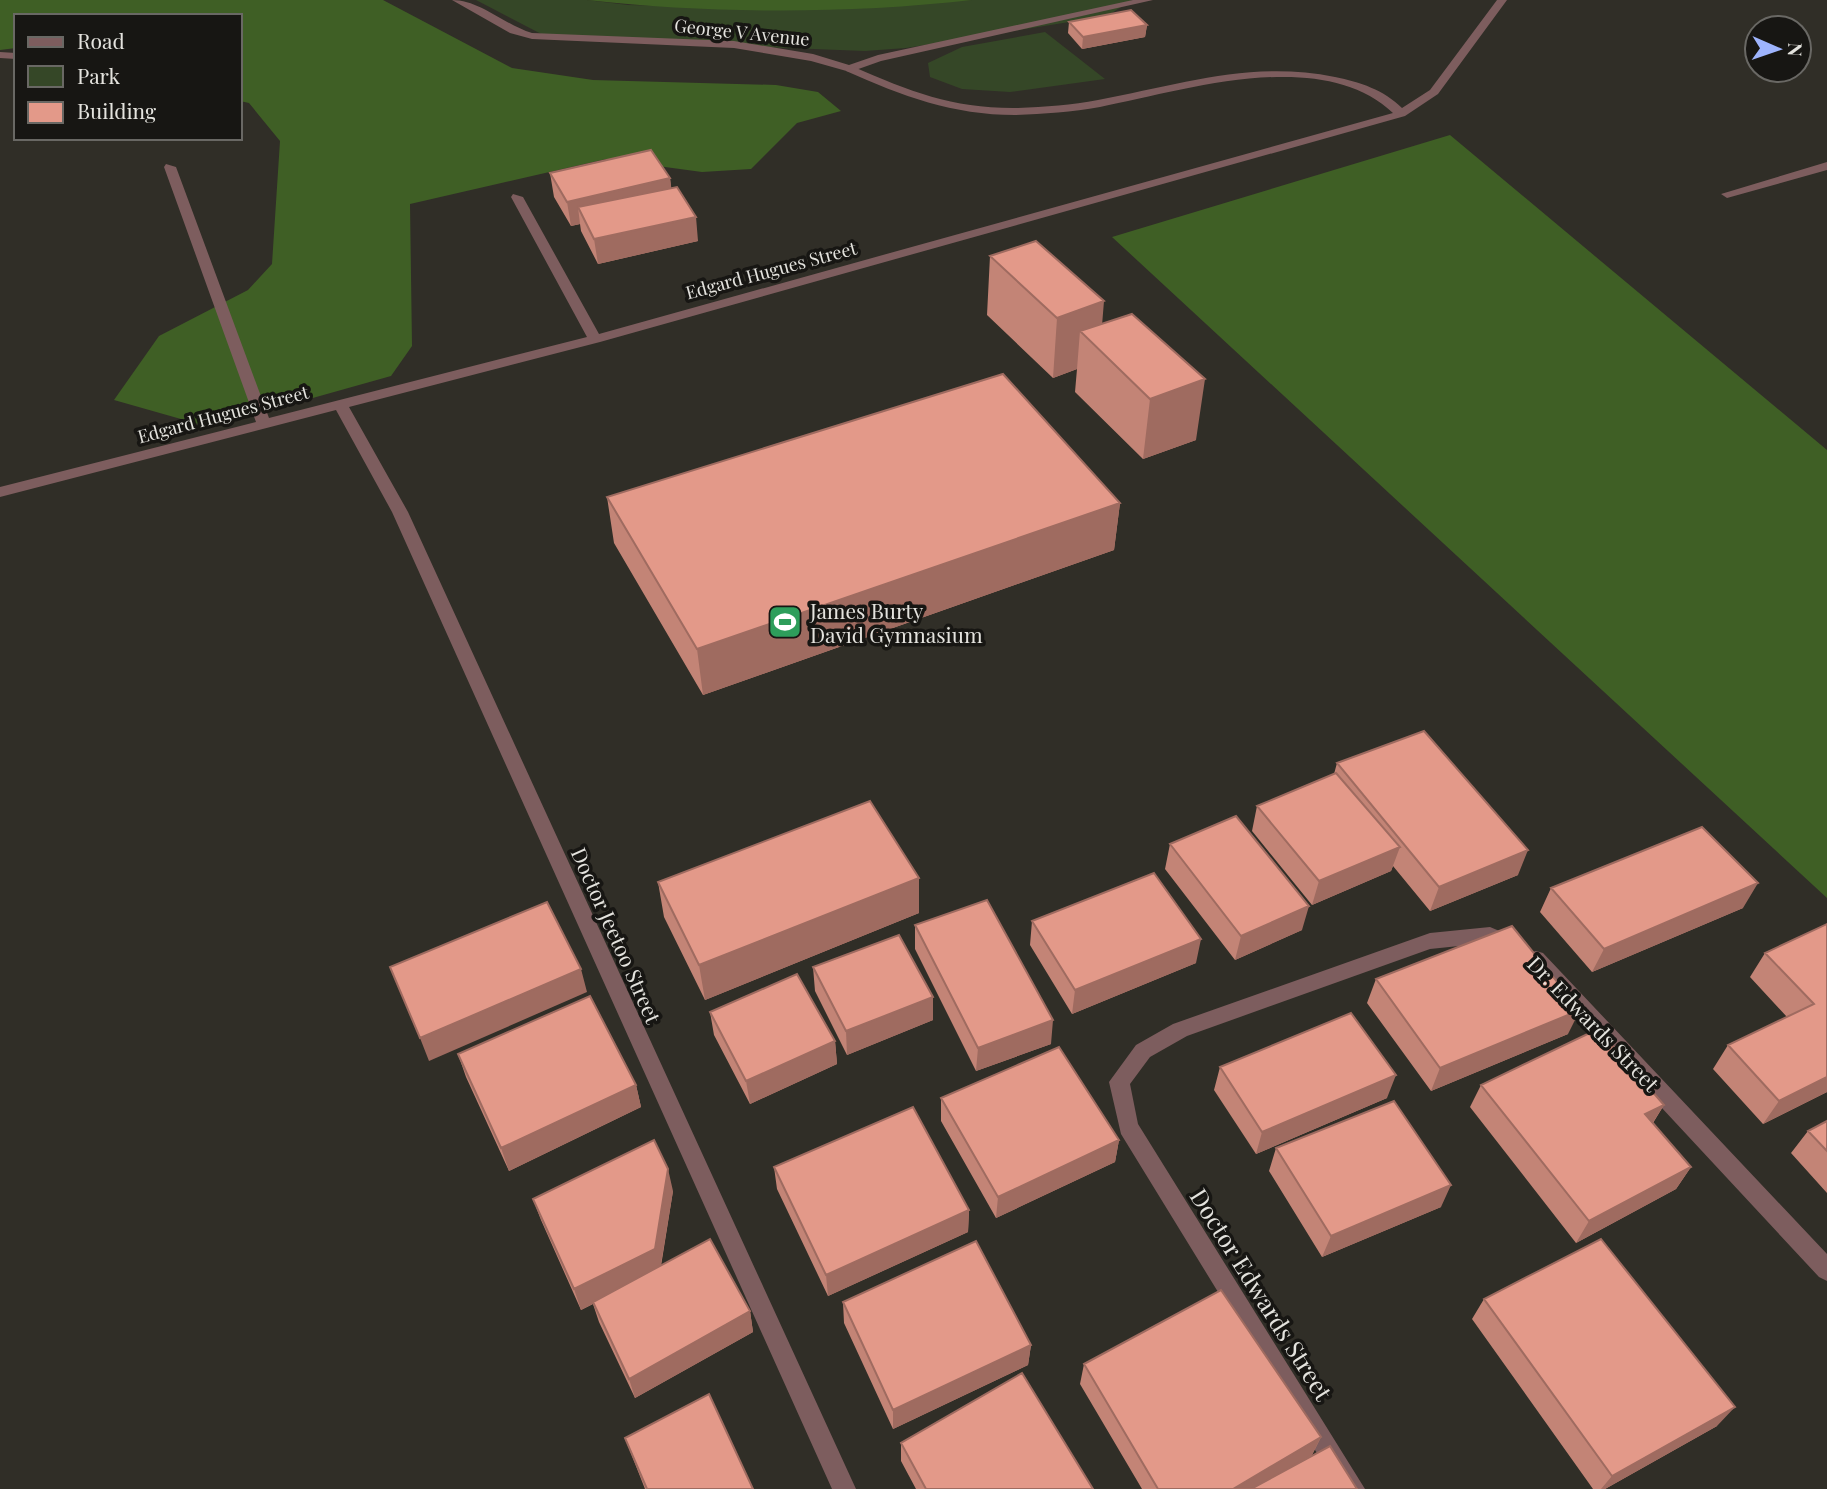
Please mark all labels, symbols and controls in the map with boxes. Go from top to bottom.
street label: George V Avenue [673,13,811,51]
legend [14,14,242,140]
north arrow [1743,14,1813,84]
text: Road [77,26,125,54]
text: N [1783,42,1809,57]
text: Park [77,61,121,89]
text: Building [77,96,156,124]
street label: Edgard Hugues Street [683,235,860,304]
street label: Edgard Hugues Street [135,379,312,448]
place label: James Burty David Gymnasium [809,596,983,648]
sports icon: James Burty David Gymnasium [766,603,804,641]
street label: Doctor Jeetoo Street [566,843,669,1028]
street label: Dr. Edwards Street [1522,949,1666,1097]
street label: Doctor Edwards Street [1184,1182,1341,1406]

